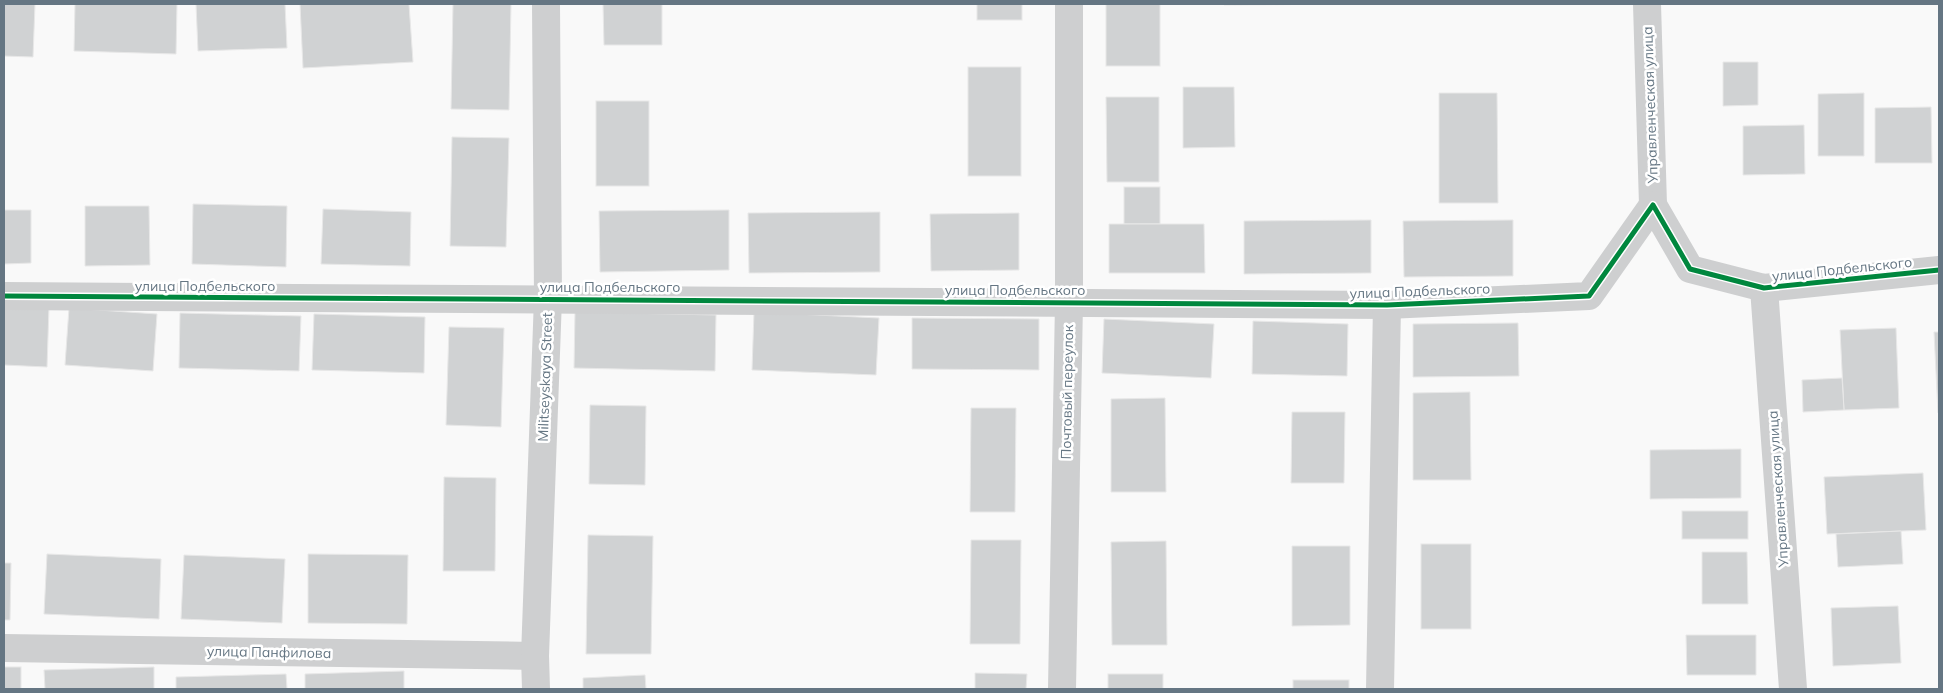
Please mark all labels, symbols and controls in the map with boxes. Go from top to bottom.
street label: Управленческая улица [1638,26,1662,185]
street label: улица Подбельского [1771,253,1913,285]
street label: улица Подбельского [135,277,275,295]
street label: улица Подбельского [540,278,680,296]
street label: улица Подбельского [1349,280,1491,302]
street label: улица Подбельского [945,281,1085,299]
street label: Militseyskaya Street [534,312,556,442]
street label: Почтовый переулок [1057,324,1077,460]
street label: Управленческая улица [1764,410,1793,569]
street label: улица Панфилова [207,642,331,662]

